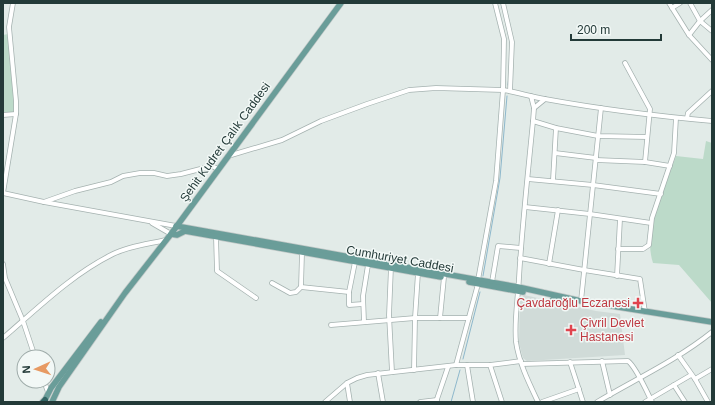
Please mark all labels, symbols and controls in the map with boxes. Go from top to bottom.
scale bar [571,16,661,42]
text: 200 m [577,23,610,37]
street label: Şehit Kudret Çalık Caddesi [177,80,273,204]
street label: Cumhuriyet Caddesi [345,243,455,275]
place label: Çavdaroğlu Eczanesi [517,296,630,310]
marker: Çavdaroğlu Eczanesi [633,298,643,308]
place label: Çivril Devlet Hastanesi [580,316,645,344]
marker: Çivril Devlet Hastanesi [565,324,577,336]
north arrow [16,349,56,389]
text: N [20,365,32,374]

